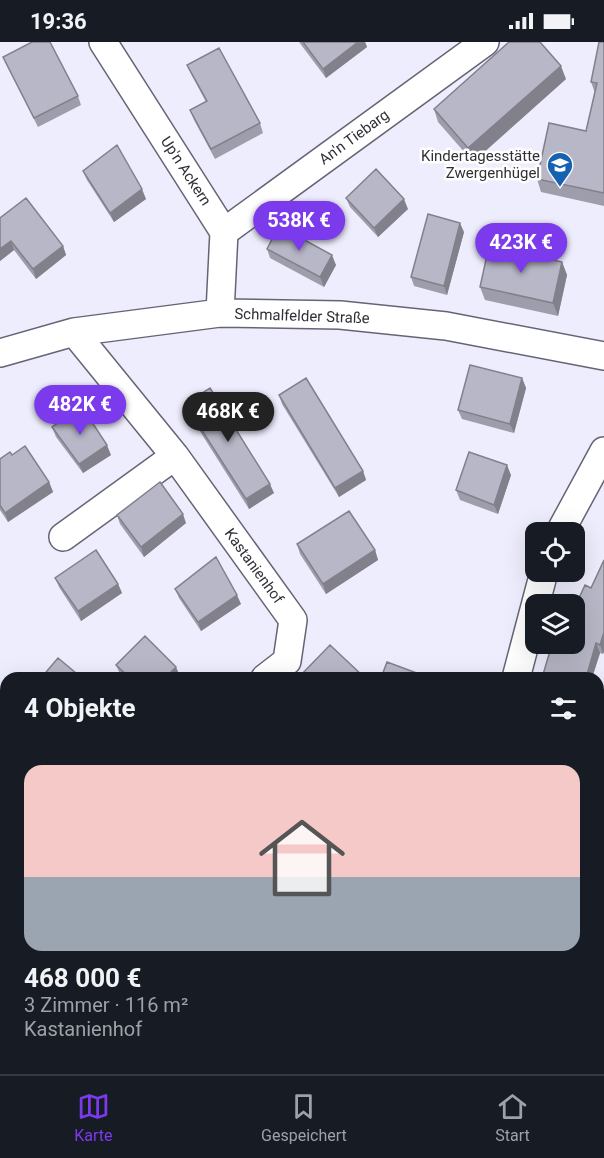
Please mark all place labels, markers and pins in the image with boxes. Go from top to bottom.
place label: Kindertagesstätte Zwergenhügel [421,147,540,182]
school or university icon: Kindertagesstätte Zwergenhügel [545,150,575,188]
pin: 538K € [250,201,348,252]
pin: 423K € [472,223,570,274]
pin: 482K € [31,385,129,436]
pin: 468K € [179,392,277,443]

